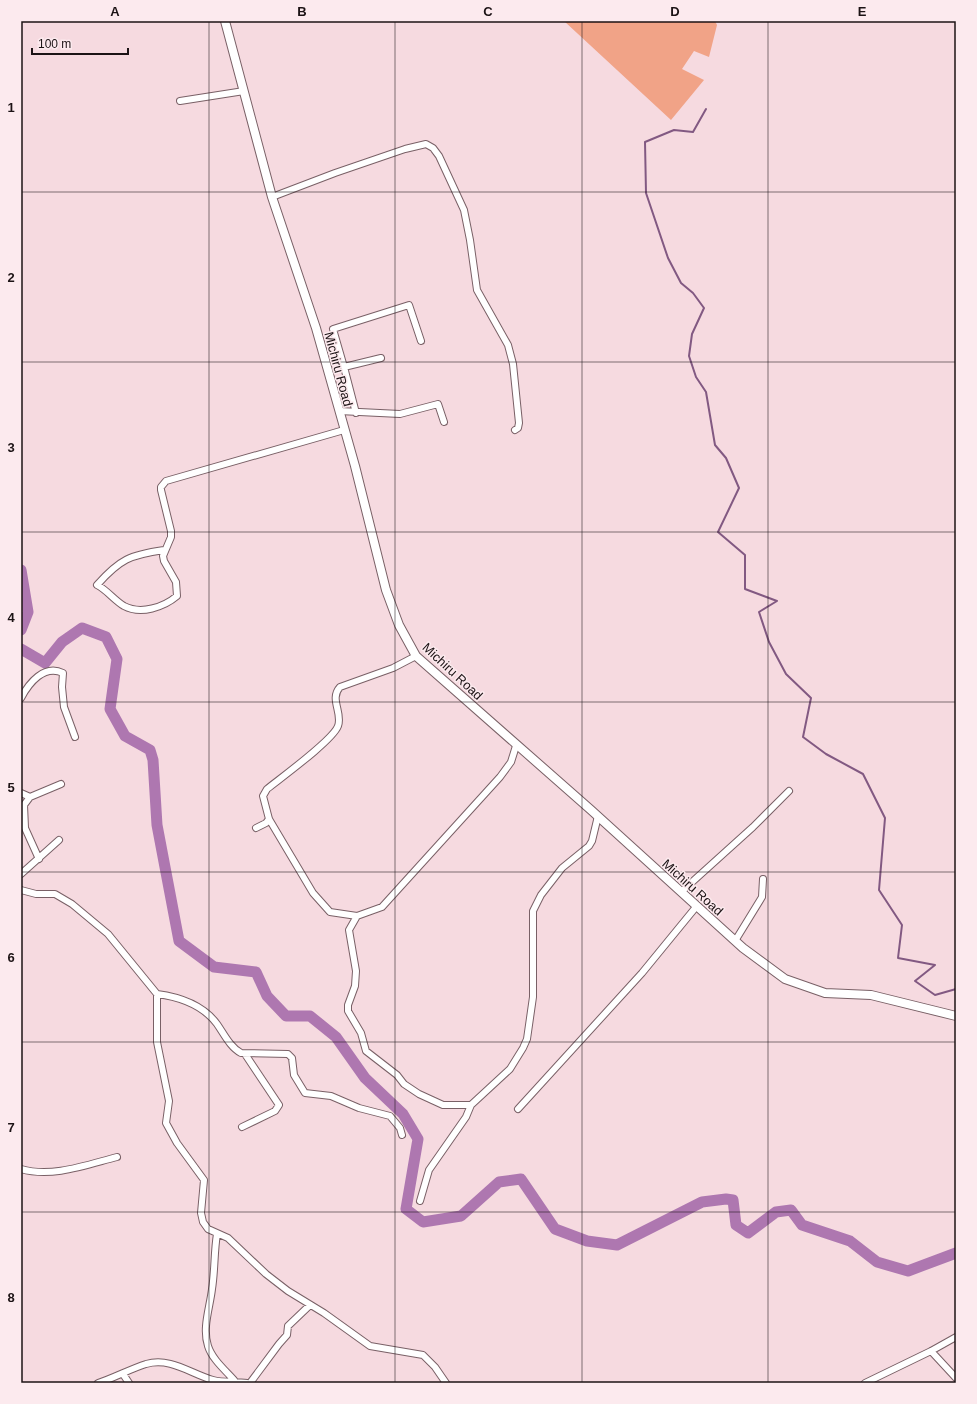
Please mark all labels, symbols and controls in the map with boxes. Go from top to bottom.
text: A [110,4,120,19]
text: B [297,4,307,19]
text: C [483,4,493,19]
text: D [670,4,680,19]
text: E [858,4,867,19]
scale bar [32,30,128,56]
text: 100 m [38,37,71,51]
text: 1 [7,100,15,115]
text: 2 [7,270,15,285]
street label: Michiru Road [321,330,356,408]
text: 3 [7,440,15,455]
text: 4 [7,610,15,625]
street label: Michiru Road [420,640,486,703]
text: 5 [7,780,15,795]
street label: Michiru Road [659,856,726,919]
text: 6 [7,950,15,965]
text: 7 [7,1120,15,1135]
text: 8 [7,1290,15,1305]

